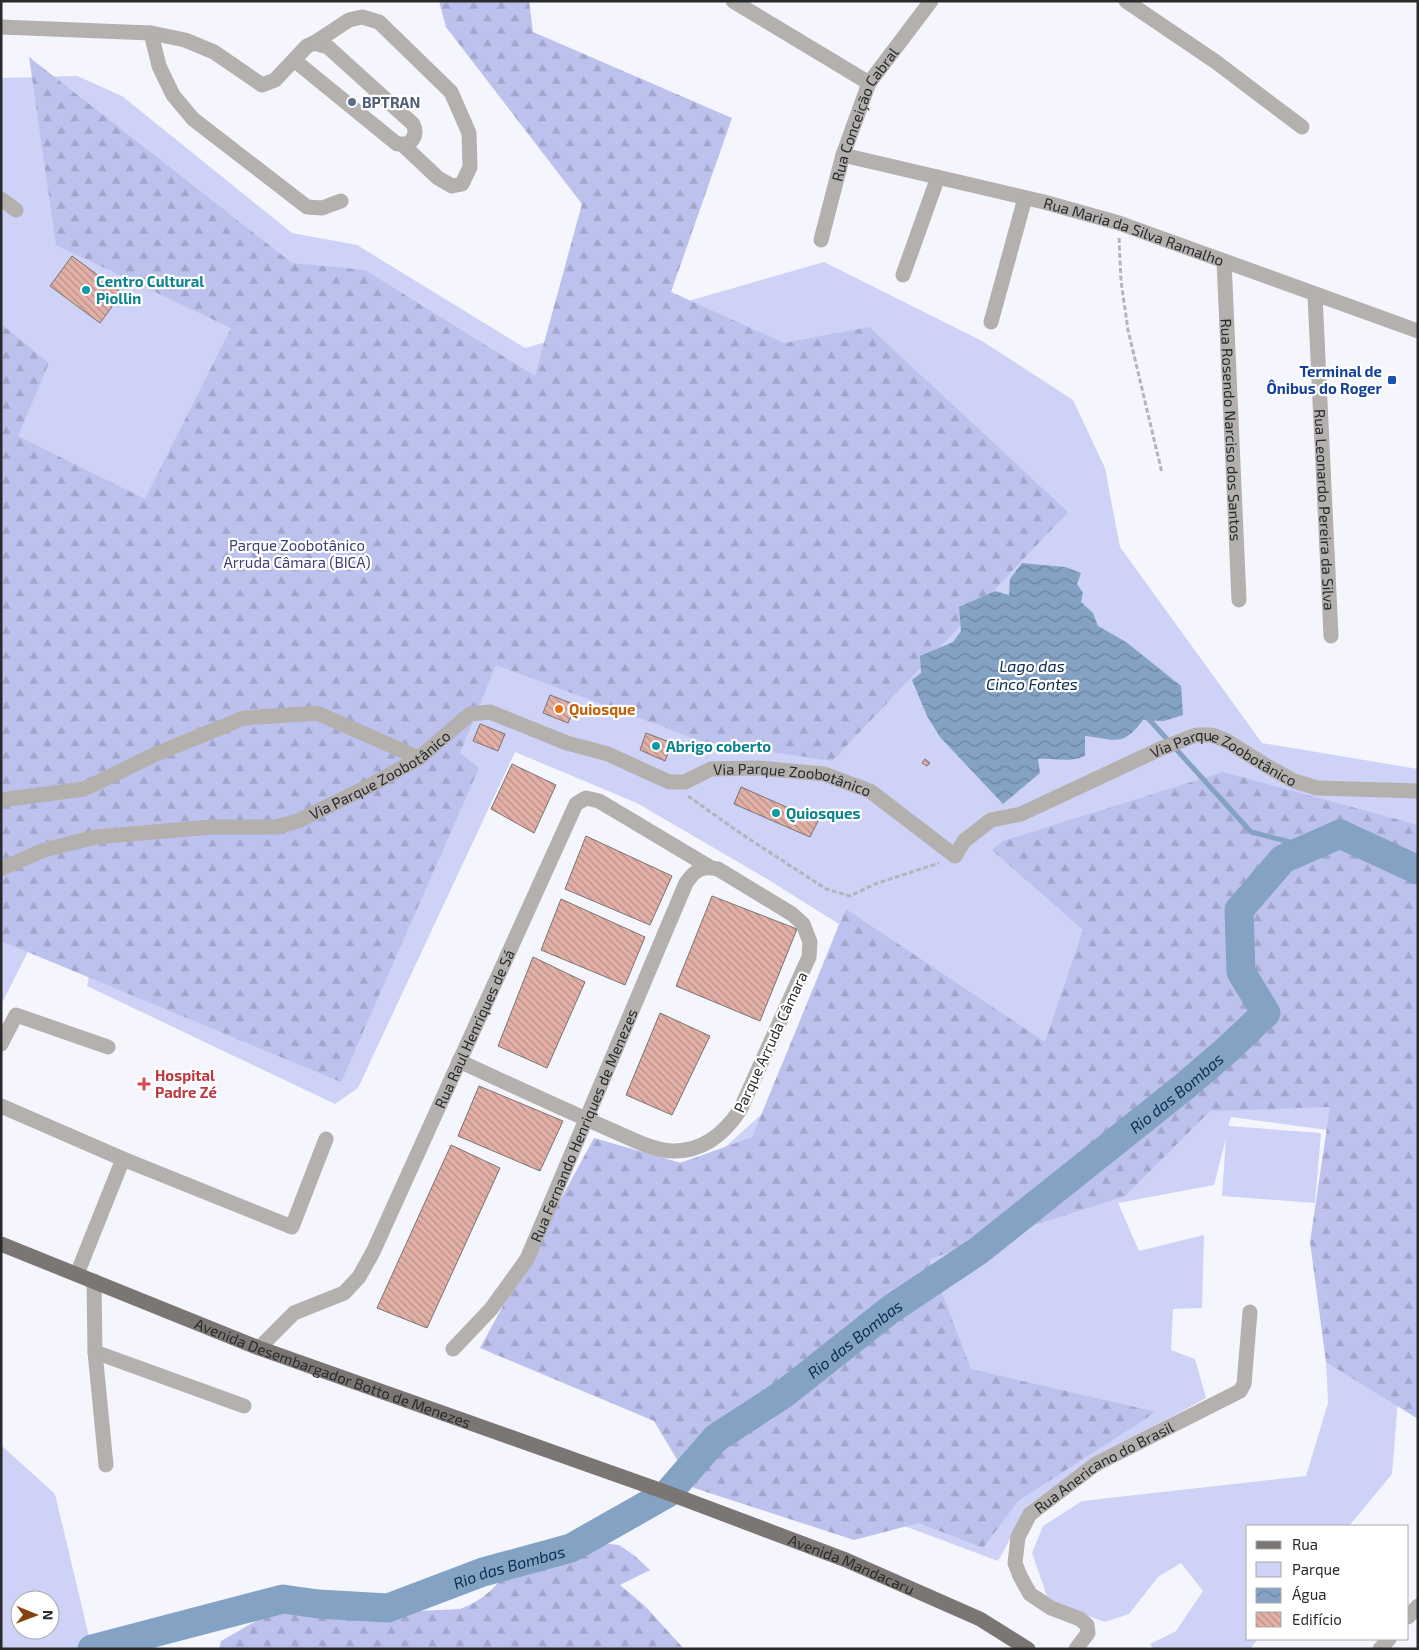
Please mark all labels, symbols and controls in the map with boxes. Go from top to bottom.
street label: Rua Conceição Cabral [828,43,902,183]
place label: BPTRAN [362,93,420,111]
marker: BPTRAN [346,96,358,108]
street label: Rua Maria da Silva Ramalho [1042,193,1227,269]
place label: Centro Cultural Piollin [96,272,204,307]
marker: Centro Cultural Piollin [80,284,92,296]
street label: Rua Rosendo Narciso dos Santos [1218,318,1245,541]
place label: Terminal de Ônibus do Roger [1266,362,1383,397]
marker: Terminal de Ônibus do Roger [1386,374,1398,386]
street label: Rua Leonardo Pereira da Silva [1311,409,1339,611]
park label: Parque Zoobotânico Arruda Câmara (BICA) [223,536,371,571]
water label: Lago das Cinco Fontes [986,656,1078,693]
place label: Quiosque [569,700,635,719]
marker: Quiosque [553,703,565,715]
street label: Via Parque Zoobotânico [306,726,454,823]
street label: Via Parque Zoobotânico [1147,726,1300,790]
place label: Abrigo coberto [666,737,771,755]
marker: Abrigo coberto [650,740,662,752]
street label: Via Parque Zoobotânico [713,759,874,800]
place label: Quiosques [786,804,860,823]
marker: Quiosques [770,807,782,819]
street label: Rua Raul Henriques de Sá [430,947,518,1111]
street label: Parque Arruda Câmara [729,969,811,1115]
street label: Rua Fernando Henriques de Menezes [526,1006,641,1245]
water label: Rio das Bombas [1125,1048,1227,1136]
place label: Hospital Padre Zé [155,1066,217,1101]
marker: Hospital Padre Zé [137,1077,151,1091]
water label: Rio das Bombas [803,1295,905,1381]
street label: Avenida Desembargador Botto de Menezes [192,1314,473,1431]
street label: Rua Anericano do Brasil [1030,1417,1177,1517]
legend [1246,1525,1409,1640]
street label: Avenida Mandacaru [786,1530,917,1598]
text: Rua [1292,1535,1318,1553]
water label: Rio das Bombas [450,1541,567,1592]
text: Parque [1292,1560,1340,1578]
text: Água [1292,1585,1327,1603]
north arrow [10,1590,60,1640]
text: N [40,1610,57,1620]
text: Edifício [1292,1610,1342,1628]

